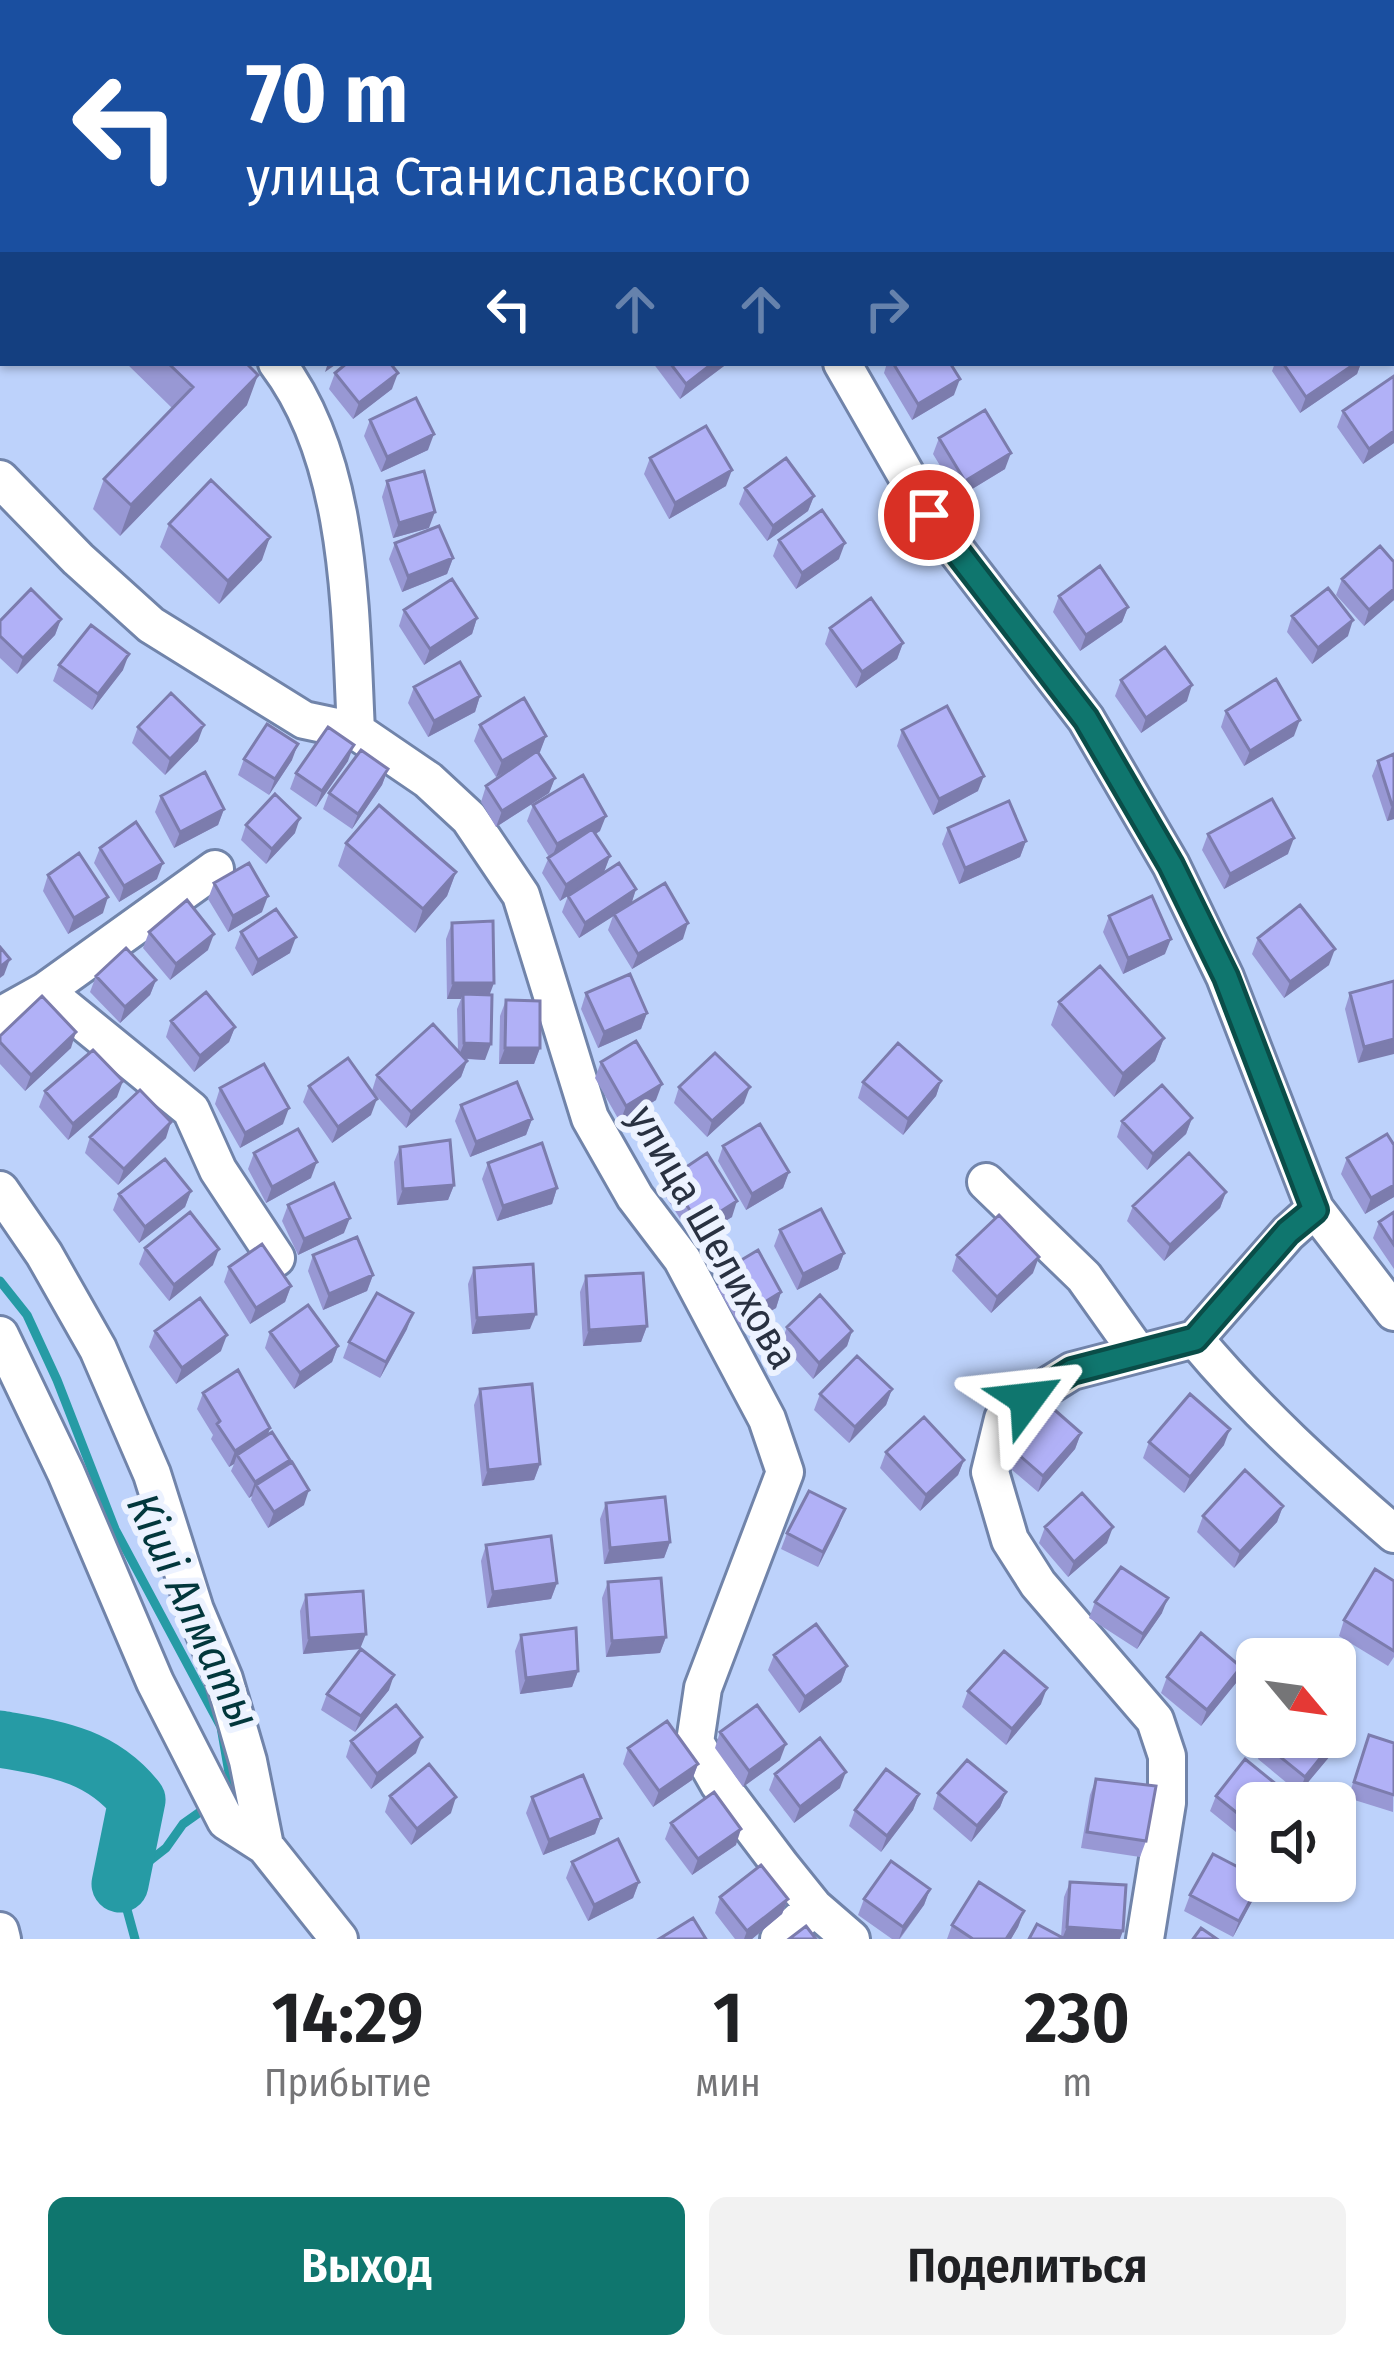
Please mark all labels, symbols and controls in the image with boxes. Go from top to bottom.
text: 70 m [246,43,408,144]
icon: left [48,48,204,204]
text: улица Станиславского [246,145,752,209]
icon: left [476,276,542,342]
icon: ahead [602,276,668,342]
icon: ahead [728,276,794,342]
icon: right [854,276,920,342]
pin [878,464,980,566]
icon: arrive [896,482,962,548]
street label: улица Шелихова [617,1097,809,1377]
position arrow [964,1336,1090,1462]
water label: Кіші Алматы [115,1485,271,1737]
north arrow [1236,1638,1356,1758]
map controls [1236,1638,1356,1902]
button: sound [1236,1782,1356,1902]
text: 14:29 [272,1975,424,2061]
text: 1 [713,1975,743,2061]
text: 230 [1025,1975,1130,2061]
text: Прибытие [264,2060,431,2106]
text: мин [695,2060,761,2106]
text: m [1062,2060,1092,2106]
button: Выход [48,2197,685,2335]
button: Поделиться [709,2197,1346,2335]

